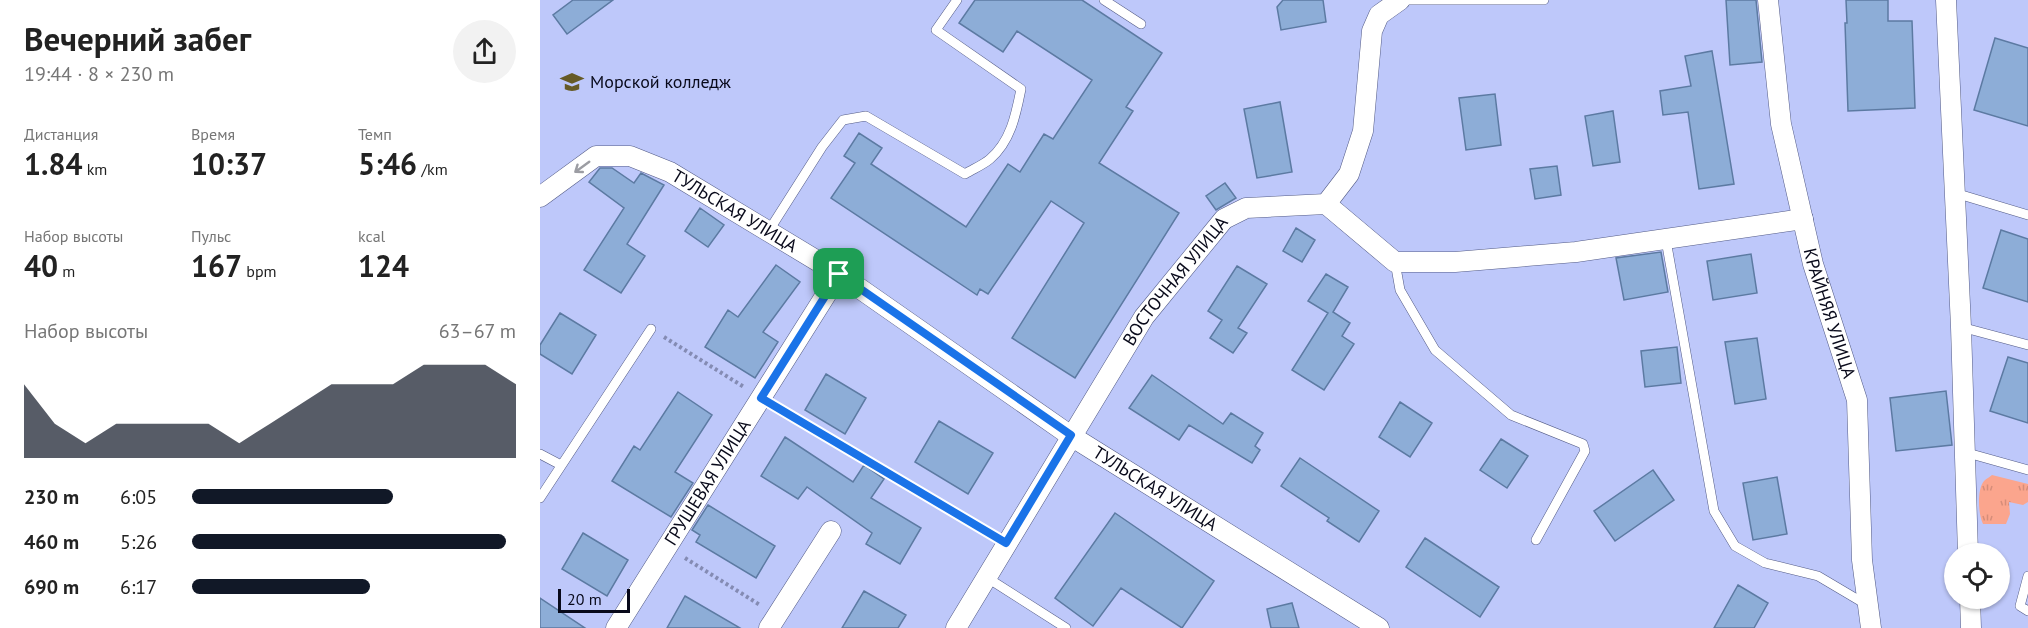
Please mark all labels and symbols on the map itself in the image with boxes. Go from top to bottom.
school or university icon: Морской колледж [559,69,585,95]
place label: Морской колледж [590,70,731,93]
one-way arrow [574,161,590,173]
street label: ТУЛЬСКАЯ УЛИЦА [668,164,802,258]
street label: ВОСТОЧНАЯ УЛИЦА [1117,211,1233,350]
street label: КРАЙНЯЯ УЛИЦА [1799,246,1861,381]
pin [813,248,864,299]
street label: ГРУШЕВАЯ УЛИЦА [659,415,756,549]
street label: ТУЛЬСКАЯ УЛИЦА [1089,441,1222,536]
scale bar [558,586,630,614]

